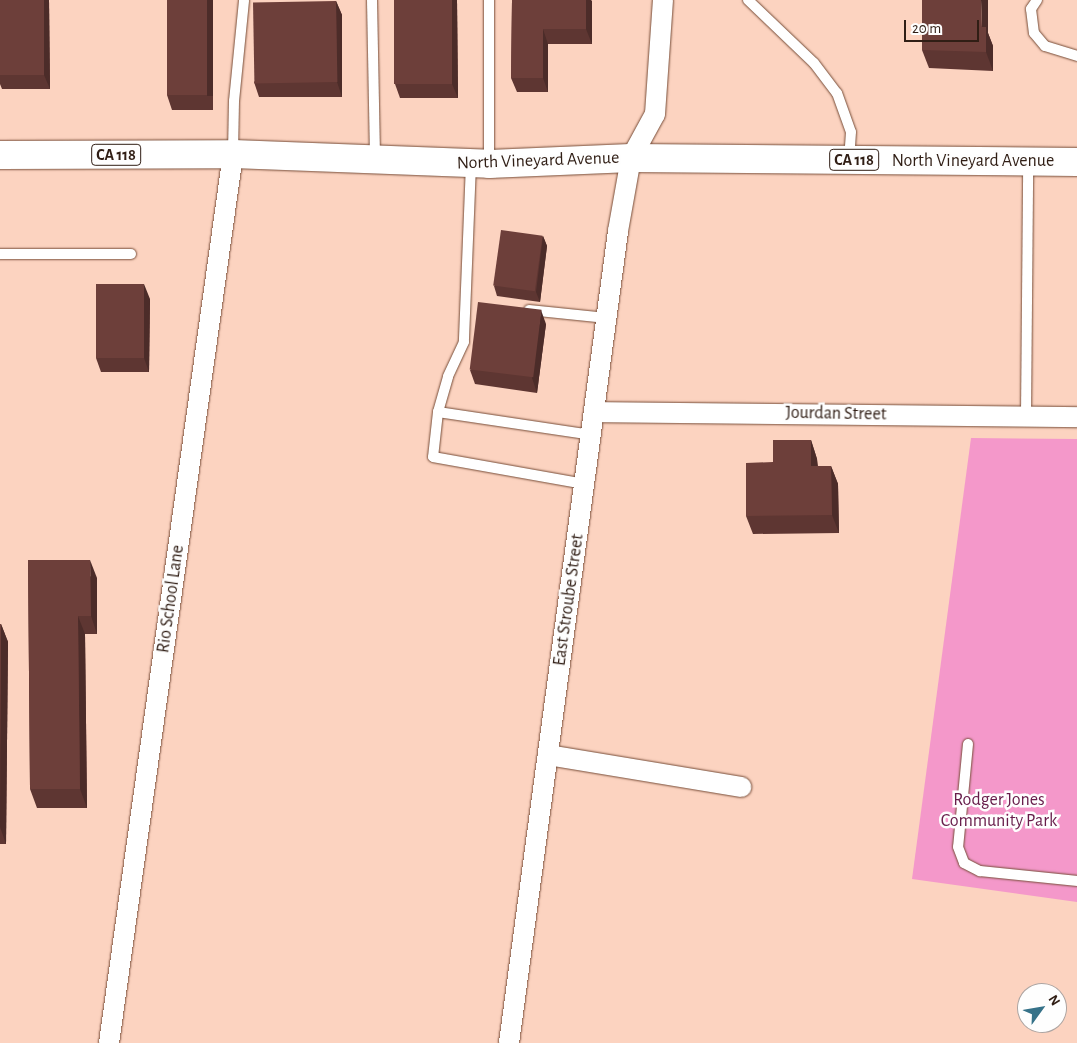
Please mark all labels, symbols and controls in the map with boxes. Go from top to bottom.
scale bar [907,10,982,42]
text: 20 m [912,21,941,36]
road number: CA 118 [91,142,141,168]
road number: CA 118 [829,146,879,174]
street label: North Vineyard Avenue [456,147,620,175]
street label: North Vineyard Avenue [892,150,1054,172]
street label: Jourdan Street [785,402,887,426]
street label: East Stroube Street [549,533,589,667]
street label: Rio School Lane [153,544,189,654]
park label: Rodger Jones Community Park [941,790,1057,832]
north arrow [1017,983,1067,1033]
text: N [1045,993,1062,1008]

